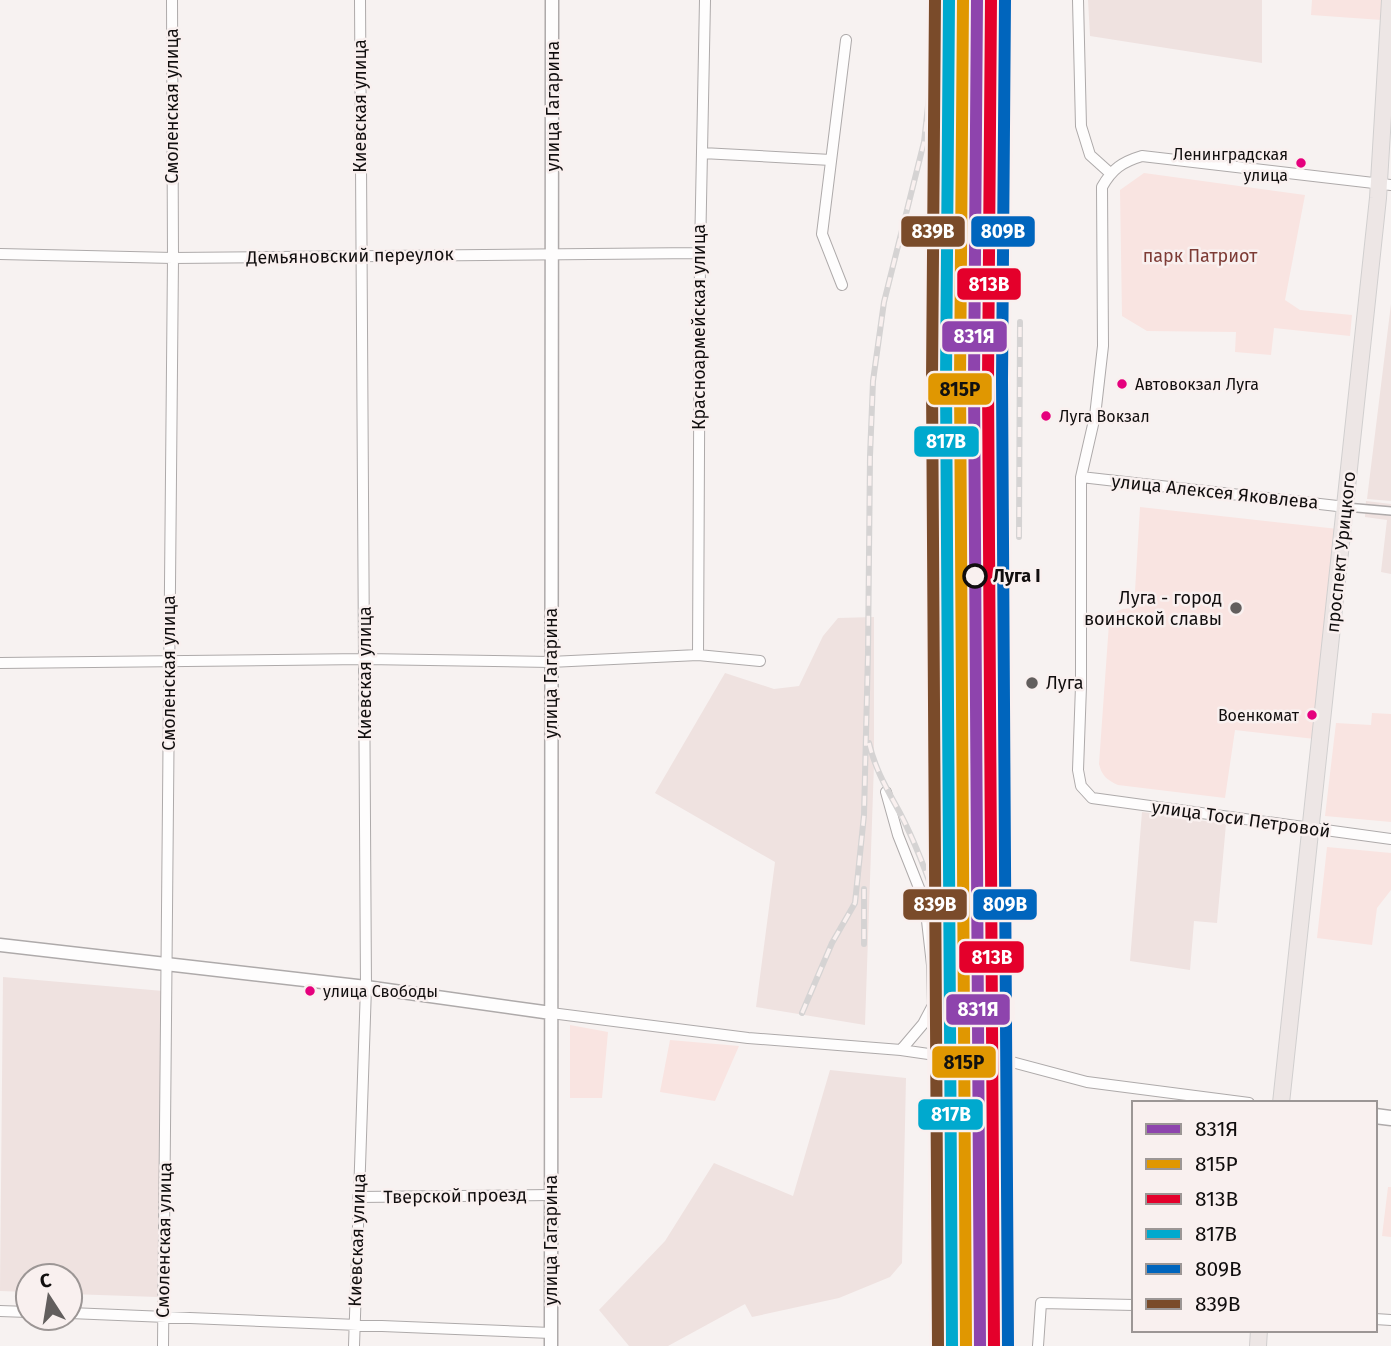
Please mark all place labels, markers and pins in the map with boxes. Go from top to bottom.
place label: Ленинградская улица [1173,145,1288,185]
marker: Ленинградская улица [1294,156,1308,170]
place label: Автовокзал Луга [1135,375,1259,394]
marker: Автовокзал Луга [1115,377,1129,391]
place label: Луга Вокзал [1059,407,1150,426]
marker: Луга Вокзал [1039,409,1053,423]
marker: Луга I [963,564,987,588]
place label: Луга I [993,565,1041,587]
place label: Луга - город воинской славы [1084,587,1222,630]
marker: Луга - город воинской славы [1228,600,1244,616]
place label: Луга [1046,672,1084,694]
marker: Луга [1024,675,1040,691]
place label: Военкомат [1218,706,1300,725]
marker: Военкомат [1305,708,1319,722]
place label: улица Свободы [323,982,438,1001]
marker: улица Свободы [303,984,317,998]

